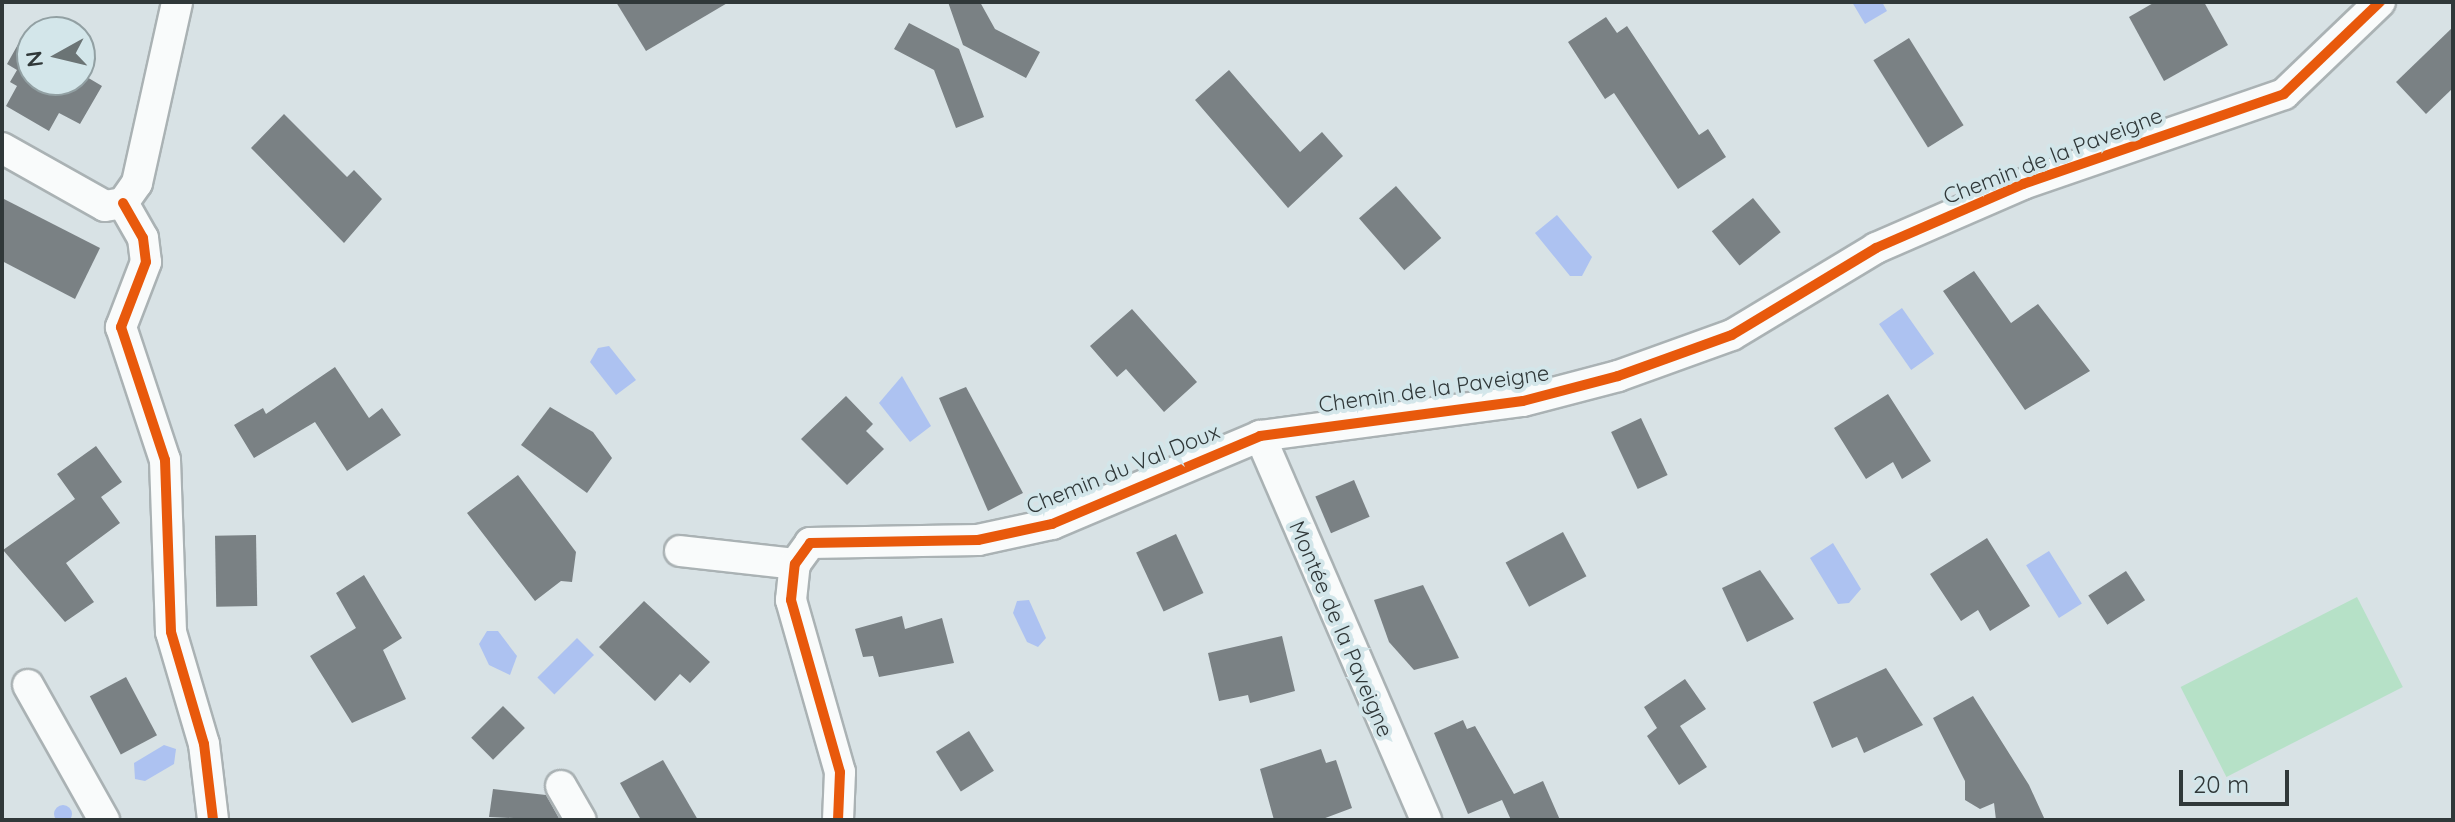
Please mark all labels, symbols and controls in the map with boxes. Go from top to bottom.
north arrow [16,16,96,96]
text: N [19,49,49,69]
street label: Chemin de la Paveigne [1940,102,2166,210]
street label: Chemin de la Paveigne [1317,360,1551,418]
street label: Chemin du Val Doux [1022,418,1224,520]
street label: Montée de la Paveigne [1283,517,1399,741]
scale bar [2183,754,2293,804]
text: 20 m [2193,769,2249,799]

